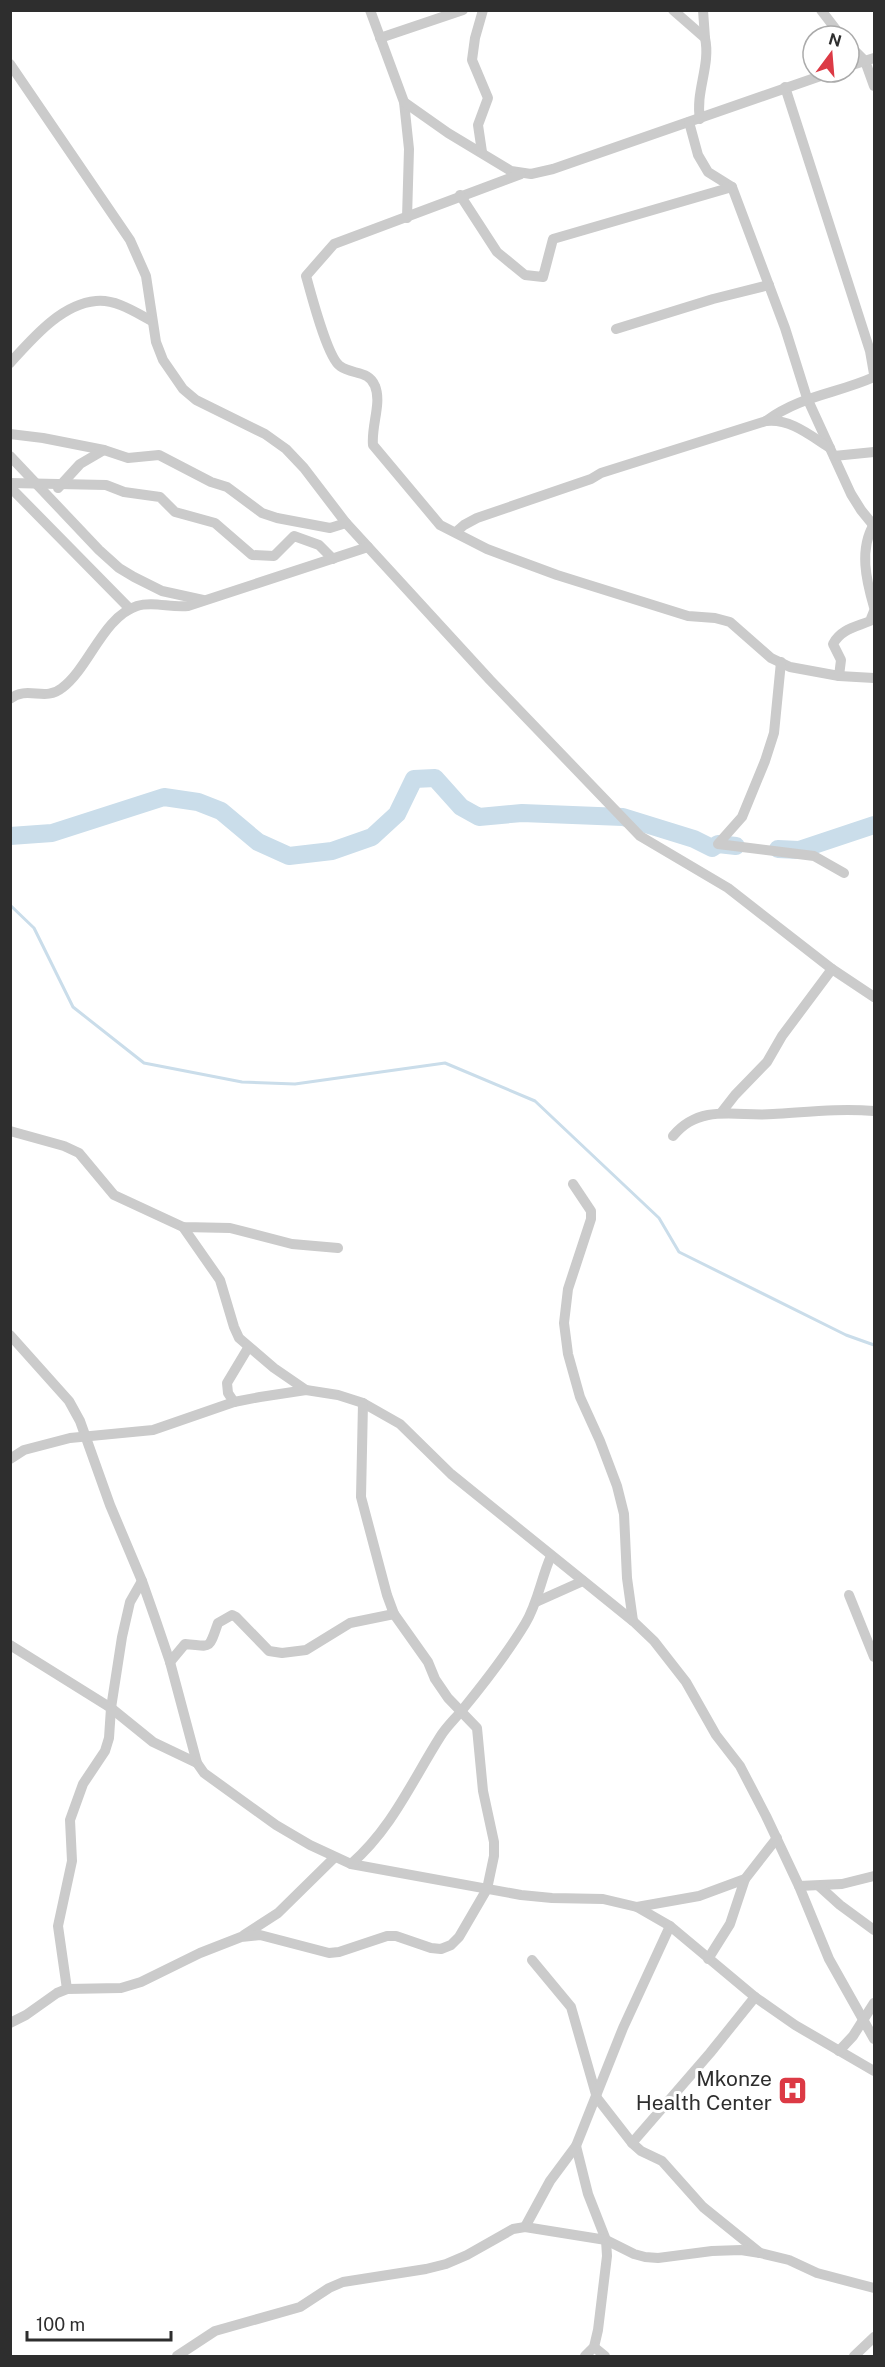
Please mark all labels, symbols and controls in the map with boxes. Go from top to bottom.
north arrow [801,24,861,84]
text: N [826,29,844,51]
place label: Mkonze Health Center [636,2066,772,2115]
hospital icon: Mkonze Health Center [777,2075,809,2107]
scale bar [27,2304,171,2342]
text: 100 m [36,2314,85,2335]

